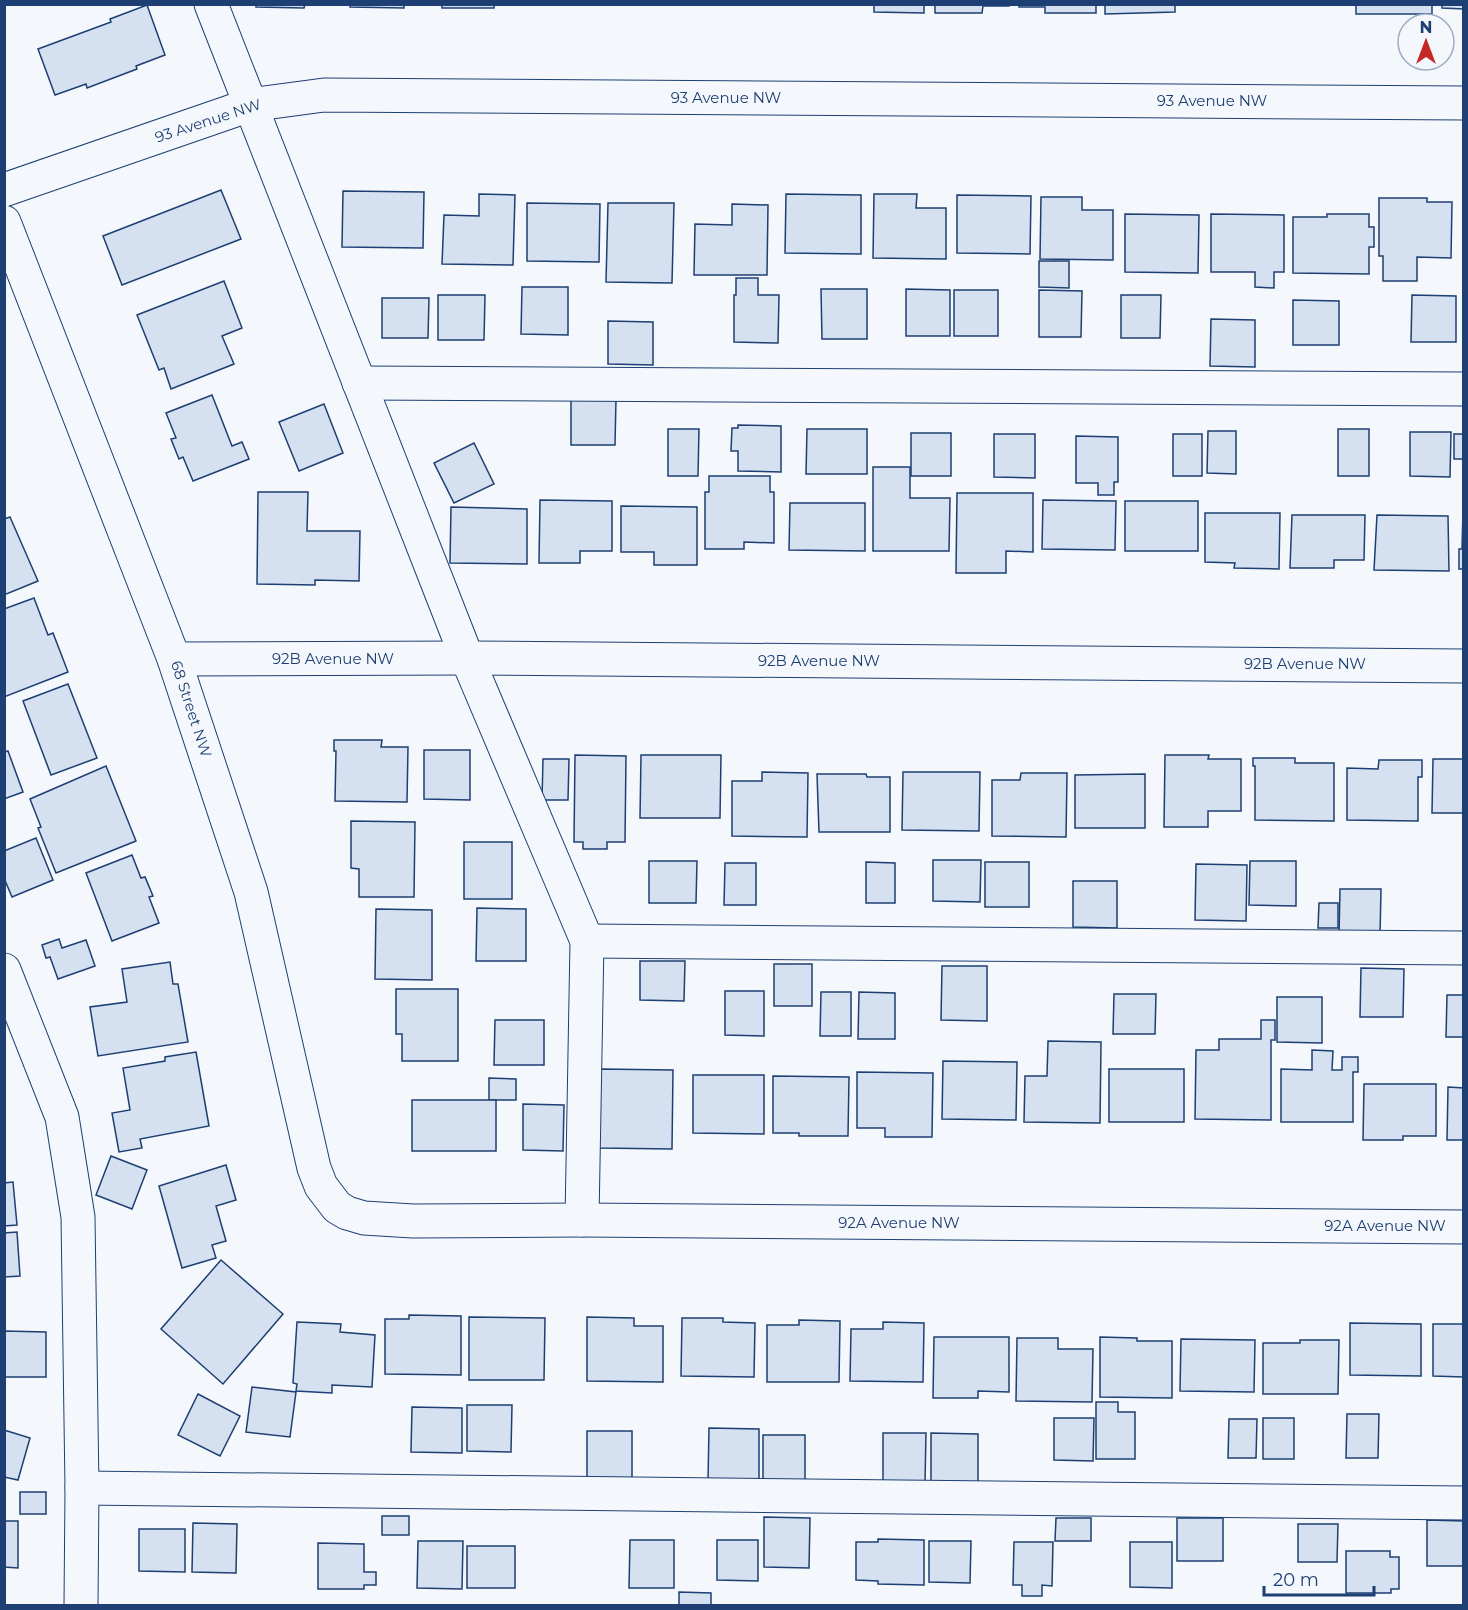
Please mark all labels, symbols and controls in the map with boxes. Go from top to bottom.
north arrow [1396,12,1456,72]
text: N [1420,18,1432,37]
street label: 93 Avenue NW [671,88,782,107]
street label: 93 Avenue NW [1157,91,1268,110]
street label: 93 Avenue NW [152,94,264,147]
street label: 92B Avenue NW [272,649,394,668]
street label: 92B Avenue NW [758,651,880,670]
street label: 92B Avenue NW [1244,654,1366,673]
street label: 68 Street NW [167,658,216,760]
street label: 92A Avenue NW [838,1213,960,1232]
street label: 92A Avenue NW [1324,1216,1446,1235]
scale bar [1264,1559,1374,1597]
text: 20 m [1273,1569,1319,1591]

